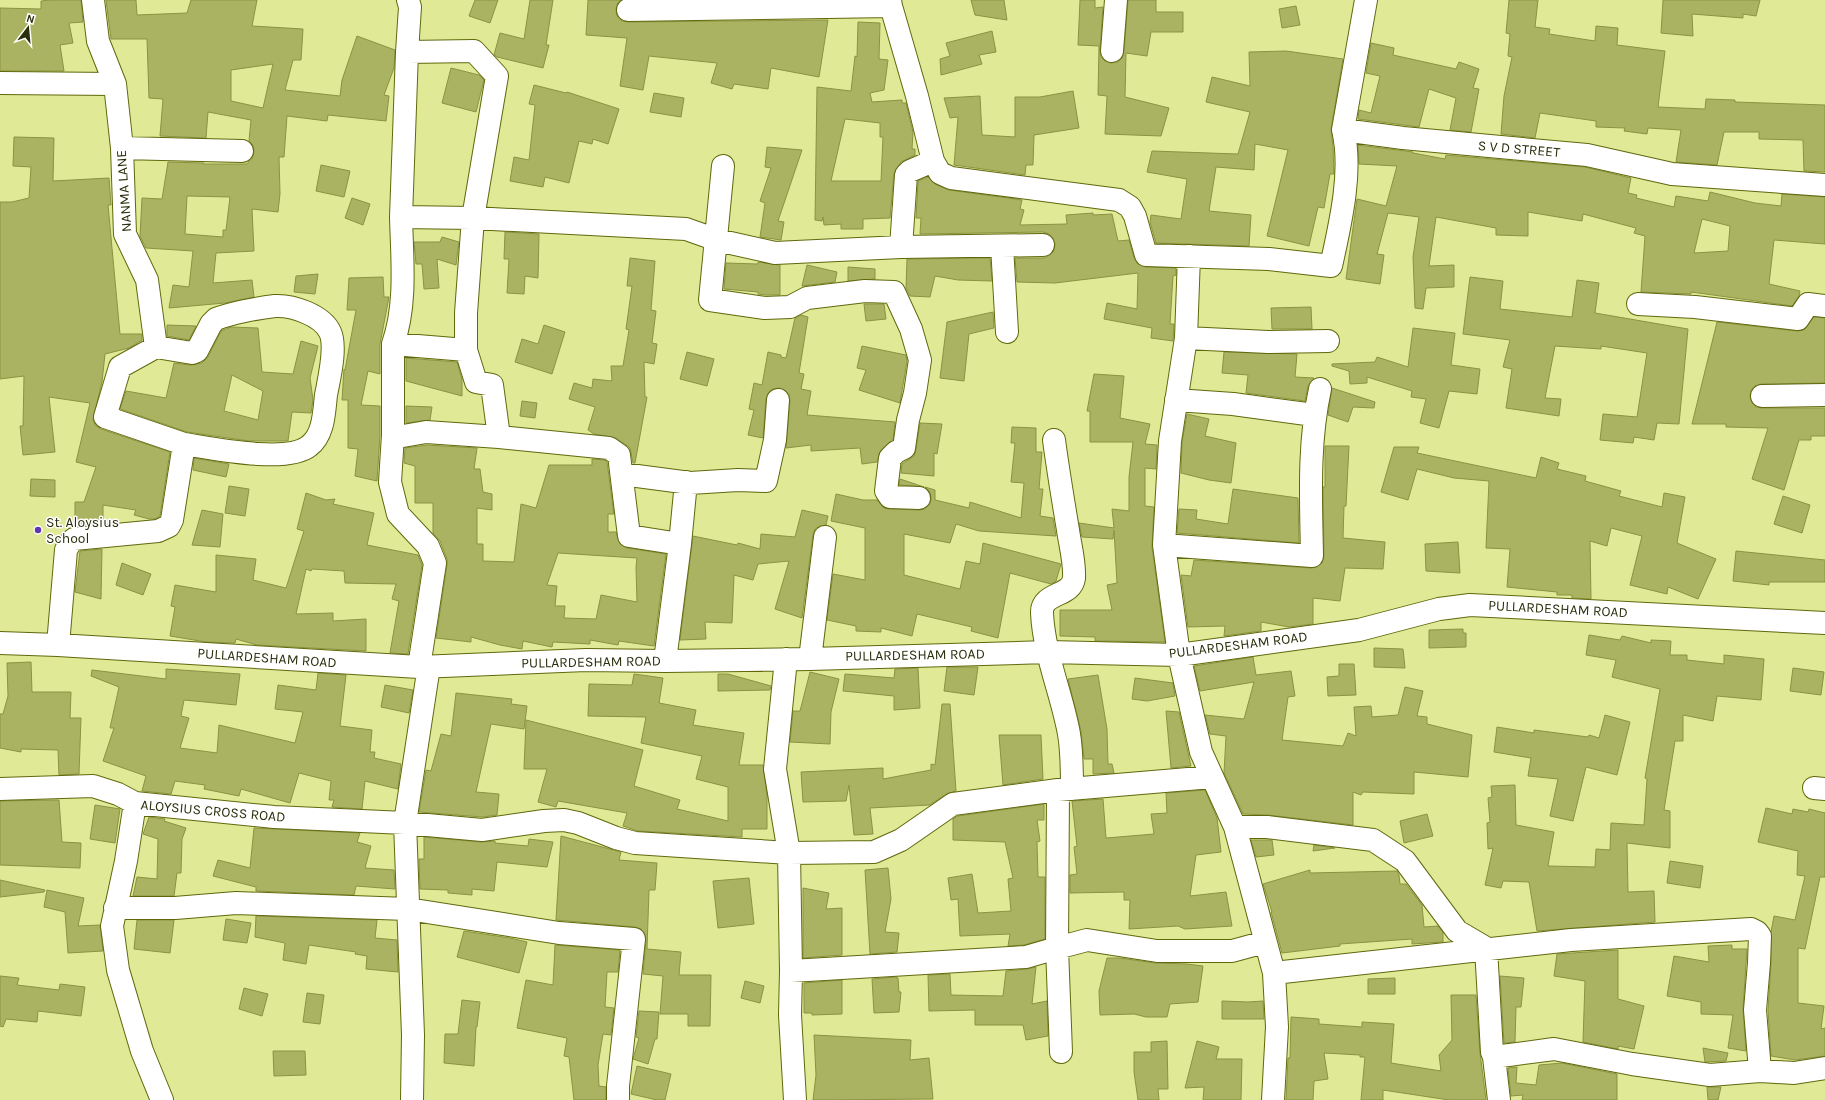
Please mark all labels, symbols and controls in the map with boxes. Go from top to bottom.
north arrow [8,8,48,48]
text: N [25,12,36,26]
street label: S V D STREET [1477,137,1561,161]
street label: NANMA LANE [113,149,135,233]
place label: St. Aloysius School [46,514,119,547]
marker: St. Aloysius School [33,525,43,535]
street label: PULLARDESHAM ROAD [1488,597,1628,621]
street label: PULLARDESHAM ROAD [1168,628,1308,662]
street label: PULLARDESHAM ROAD [197,645,337,671]
street label: PULLARDESHAM ROAD [845,645,985,665]
street label: PULLARDESHAM ROAD [521,652,661,672]
street label: ALOYSIUS CROSS ROAD [140,796,286,826]

